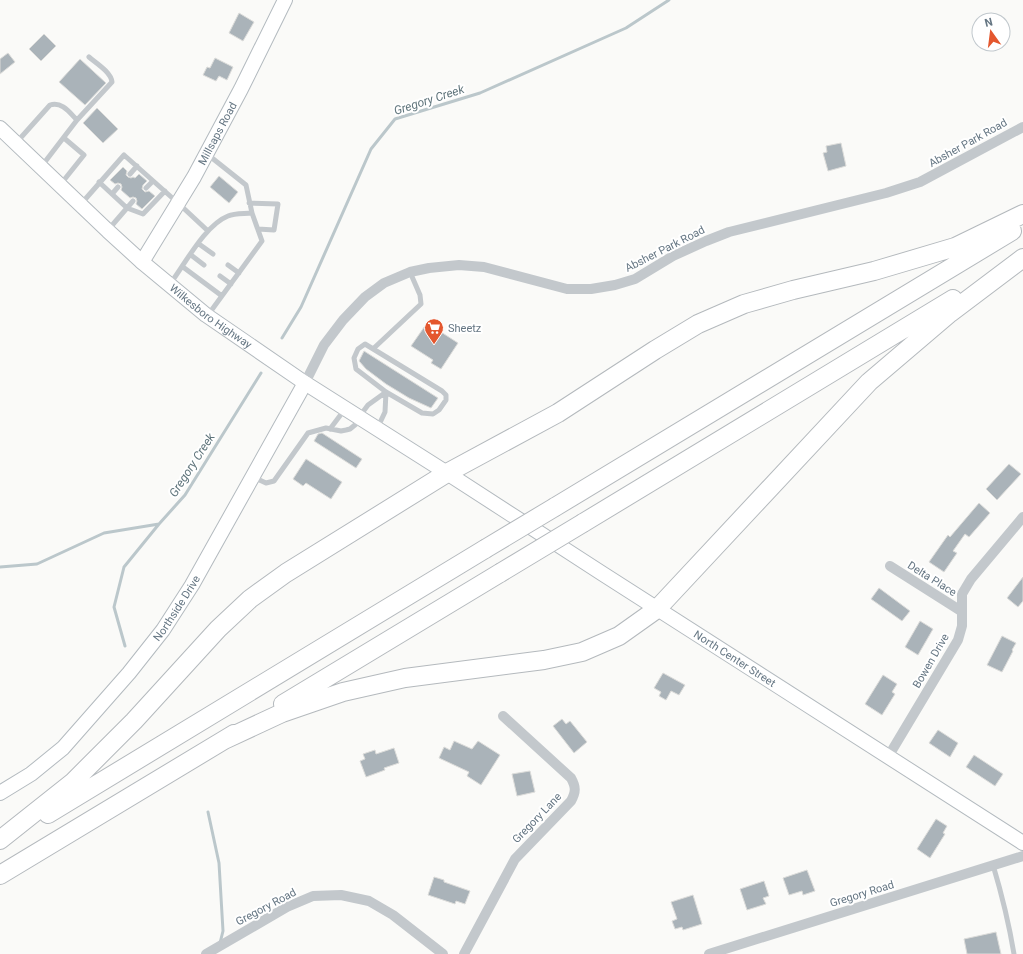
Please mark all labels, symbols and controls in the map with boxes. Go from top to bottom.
north arrow [971,12,1011,52]
text: N [983,15,994,30]
water label: Gregory Creek [392,82,467,118]
street label: Millsaps Road [195,100,239,167]
street label: Absher Park Road [927,116,1009,170]
street label: Absher Park Road [623,223,707,275]
street label: Wilkesboro Highway [167,281,255,352]
supermarket icon: Sheetz [423,317,445,345]
place label: Sheetz [448,322,482,335]
water label: Gregory Creek [166,430,218,500]
street label: Delta Place [905,559,959,599]
street label: Northside Drive [150,573,203,644]
street label: North Center Street [692,627,779,690]
street label: Bowen Drive [910,631,952,691]
street label: Gregory Lane [510,790,564,846]
street label: Gregory Road [828,878,896,910]
street label: Gregory Road [234,886,298,928]

